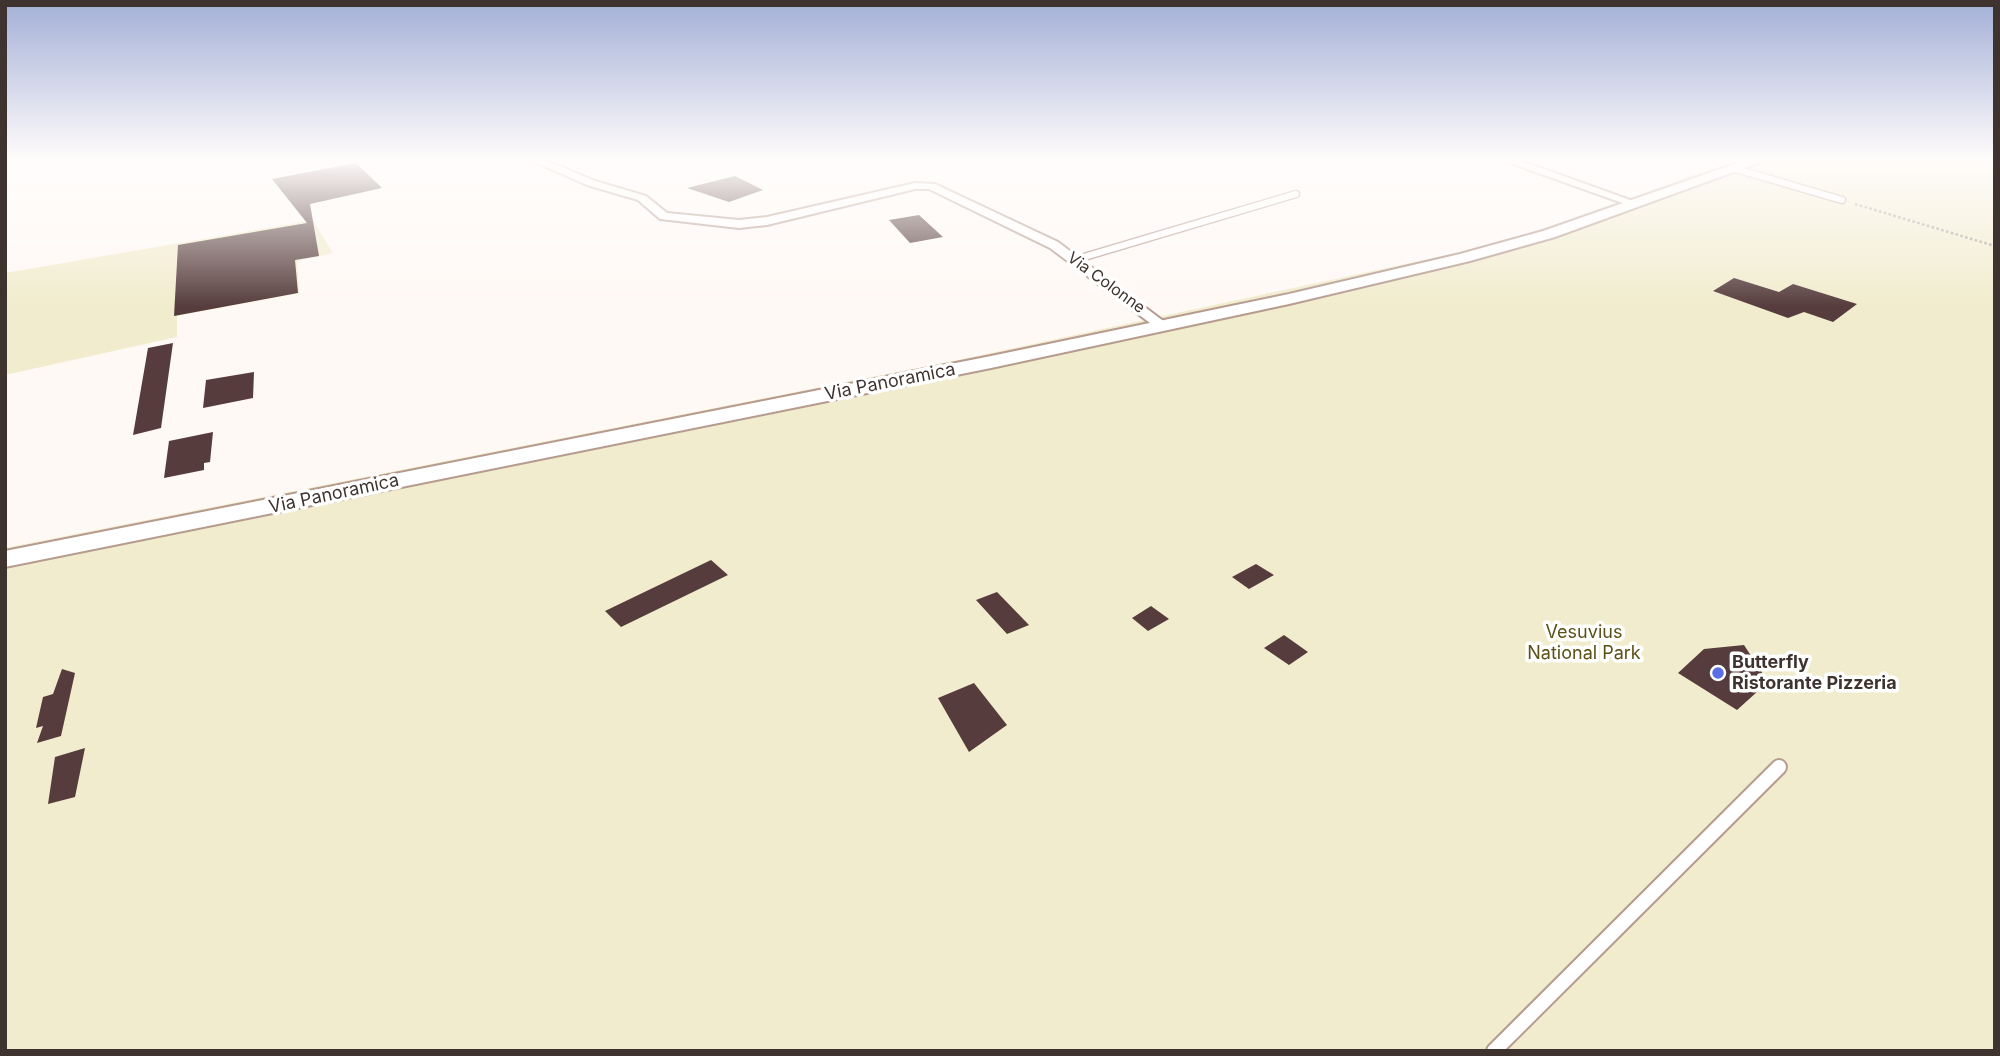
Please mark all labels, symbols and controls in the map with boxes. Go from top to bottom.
street label: Via Colonne [1063,248,1149,318]
street label: Via Panoramica [823,359,957,405]
street label: Via Panoramica [267,470,401,518]
park label: Vesuvius National Park [1527,622,1641,664]
place label: Butterfly Ristorante Pizzeria [1732,652,1897,694]
marker: Butterfly Ristorante Pizzeria [1710,665,1726,681]

